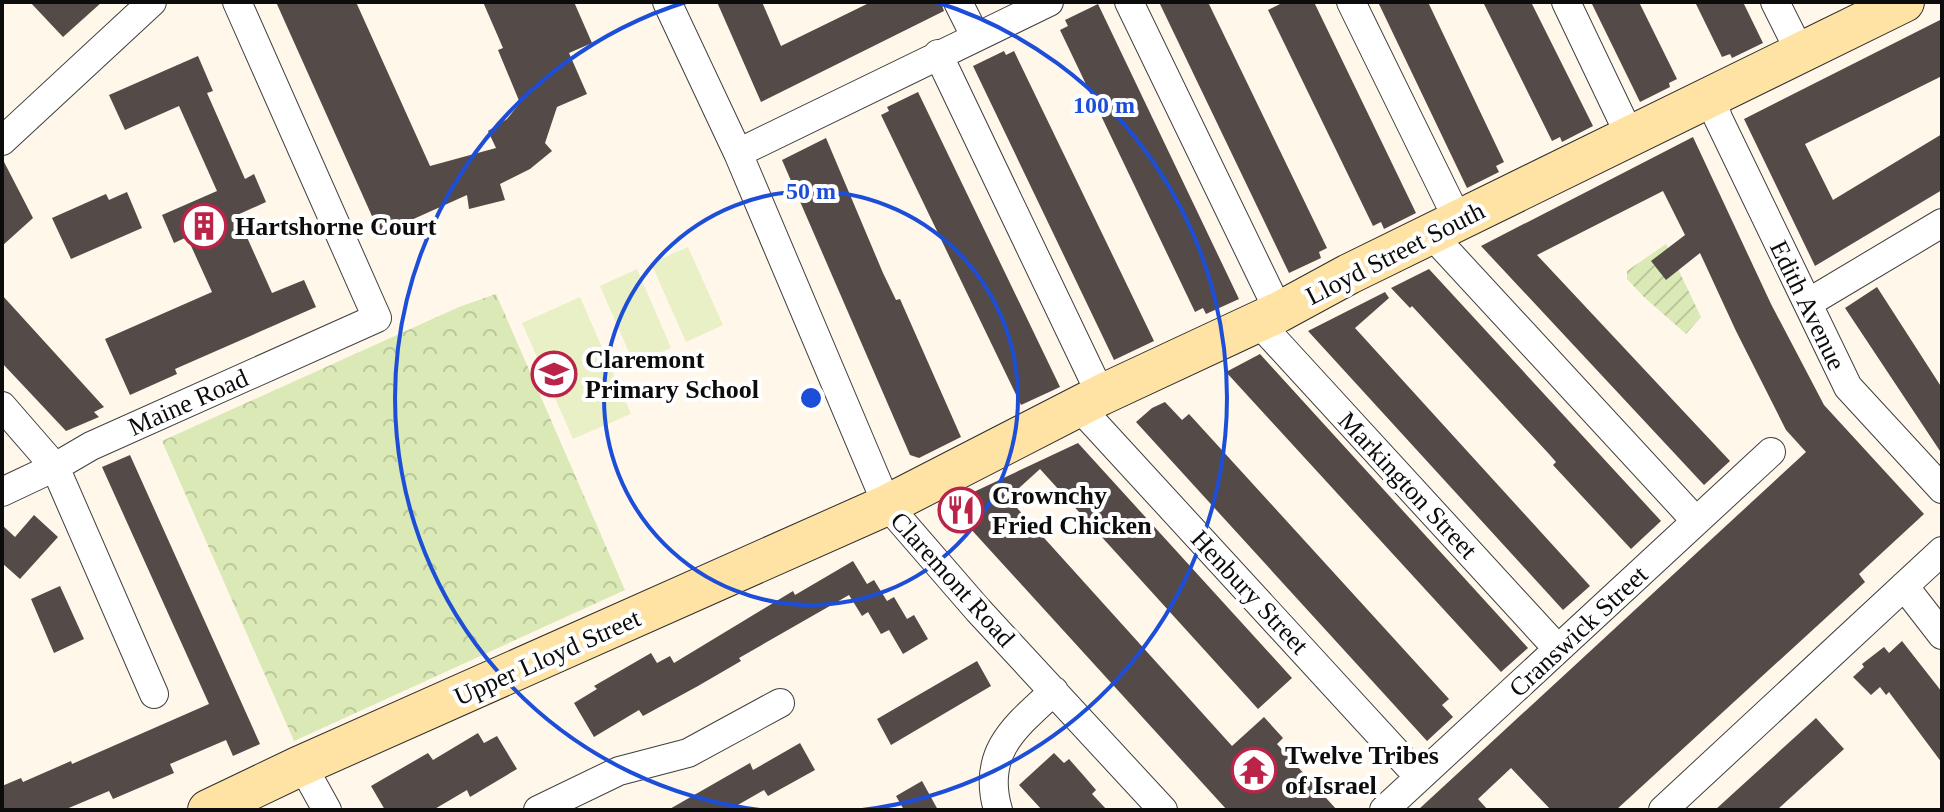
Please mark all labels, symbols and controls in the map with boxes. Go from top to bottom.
text: 100 m [1073,92,1135,118]
text: 50 m [786,178,836,204]
street label: Lloyd Street South [1301,196,1489,311]
building icon: Hartshorne Court [180,202,228,250]
place label: Hartshorne Court [235,212,437,241]
street label: Edith Avenue [1764,236,1851,375]
place label: Claremont Primary School [585,345,759,404]
school or university icon: Claremont Primary School [530,350,578,398]
street label: Maine Road [124,363,252,442]
centre of rings [797,384,825,412]
street label: Markington Street [1332,406,1484,565]
place label: Crownchy Fried Chicken [992,481,1152,540]
restaurant icon: Crownchy Fried Chicken [937,486,985,534]
street label: Claremont Road [885,506,1021,653]
street label: Henbury Street [1185,525,1315,661]
street label: Cranswick Street [1503,559,1654,703]
street label: Upper Lloyd Street [450,603,645,712]
place label: Twelve Tribes of Israel [1285,741,1439,800]
temple icon: Twelve Tribes of Israel [1230,746,1278,794]

